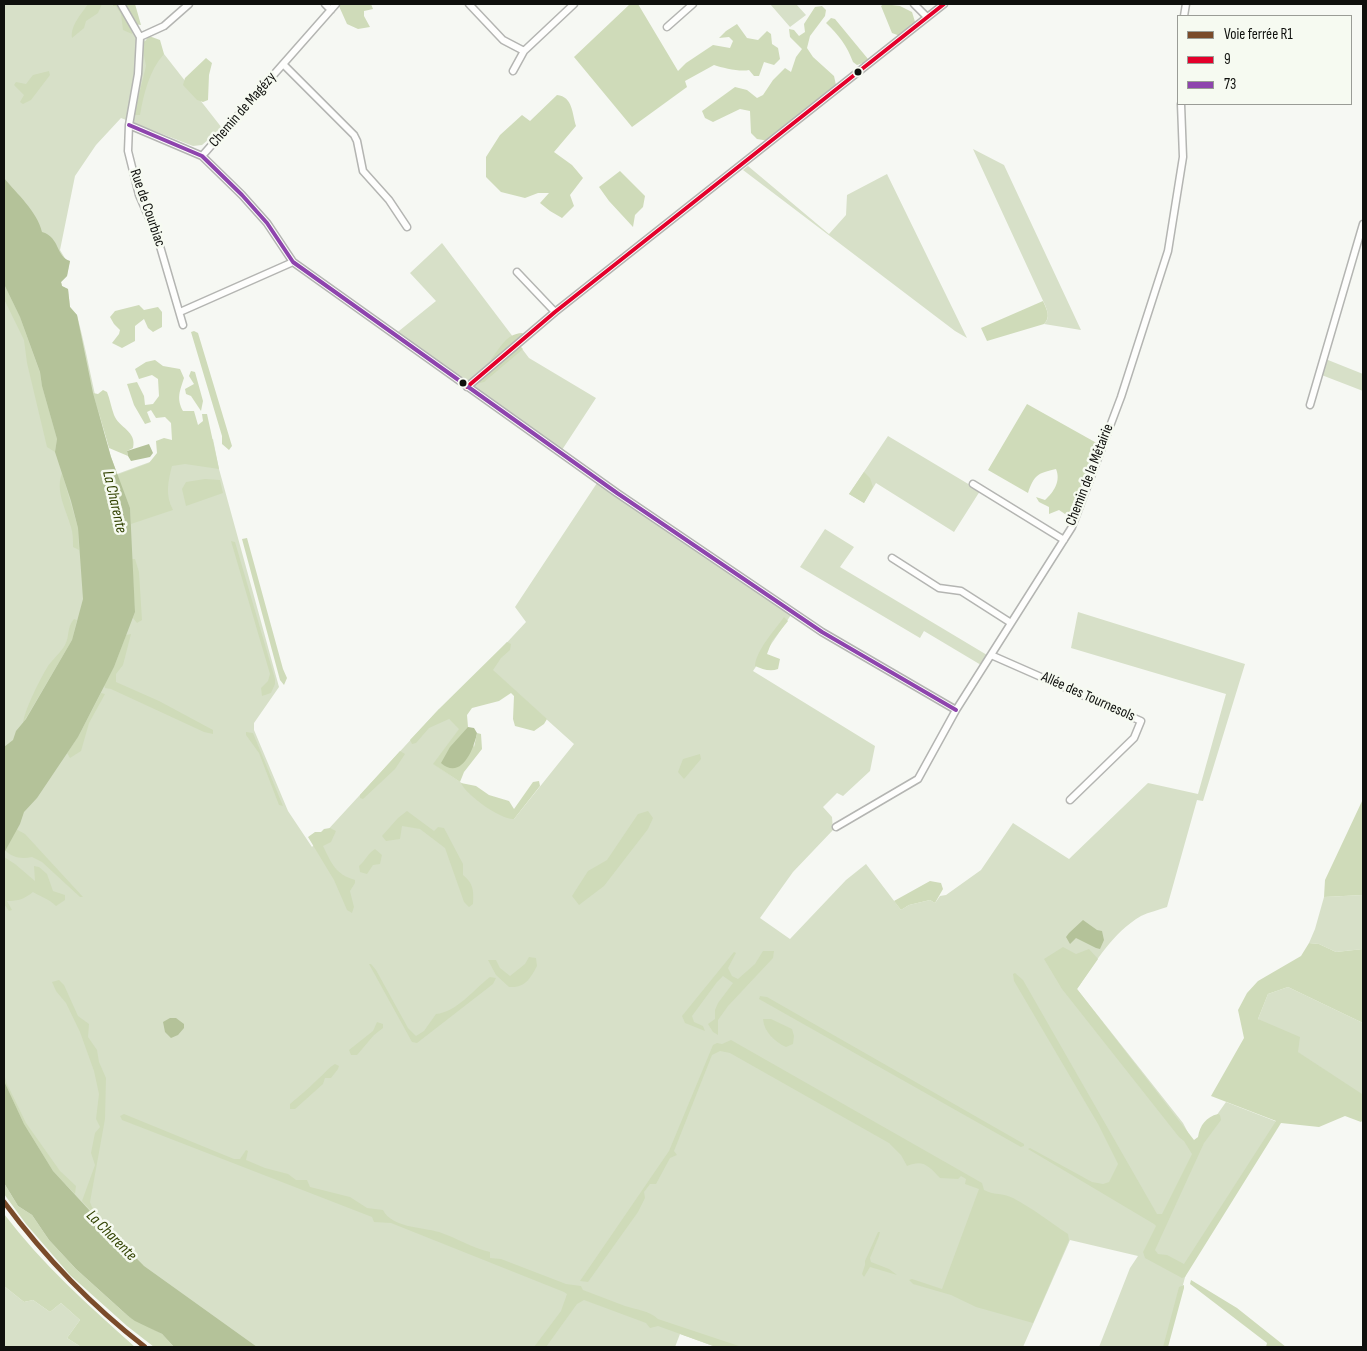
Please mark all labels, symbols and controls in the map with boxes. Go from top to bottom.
legend [1177,15,1352,105]
text: Voie ferrée R1 [1224,25,1293,44]
text: 9 [1224,50,1231,69]
unlabelled marker [853,67,863,77]
street label: Chemin de Magézy [206,69,280,151]
text: 73 [1224,75,1236,94]
street label: Rue de Courbiac [125,167,169,249]
unlabelled marker [458,378,468,388]
street label: Chemin de la Métairie [1062,422,1118,528]
water label: La Charente [97,469,131,535]
street label: Allée des Tournesols [1038,668,1138,726]
water label: La Charente [82,1207,140,1265]

